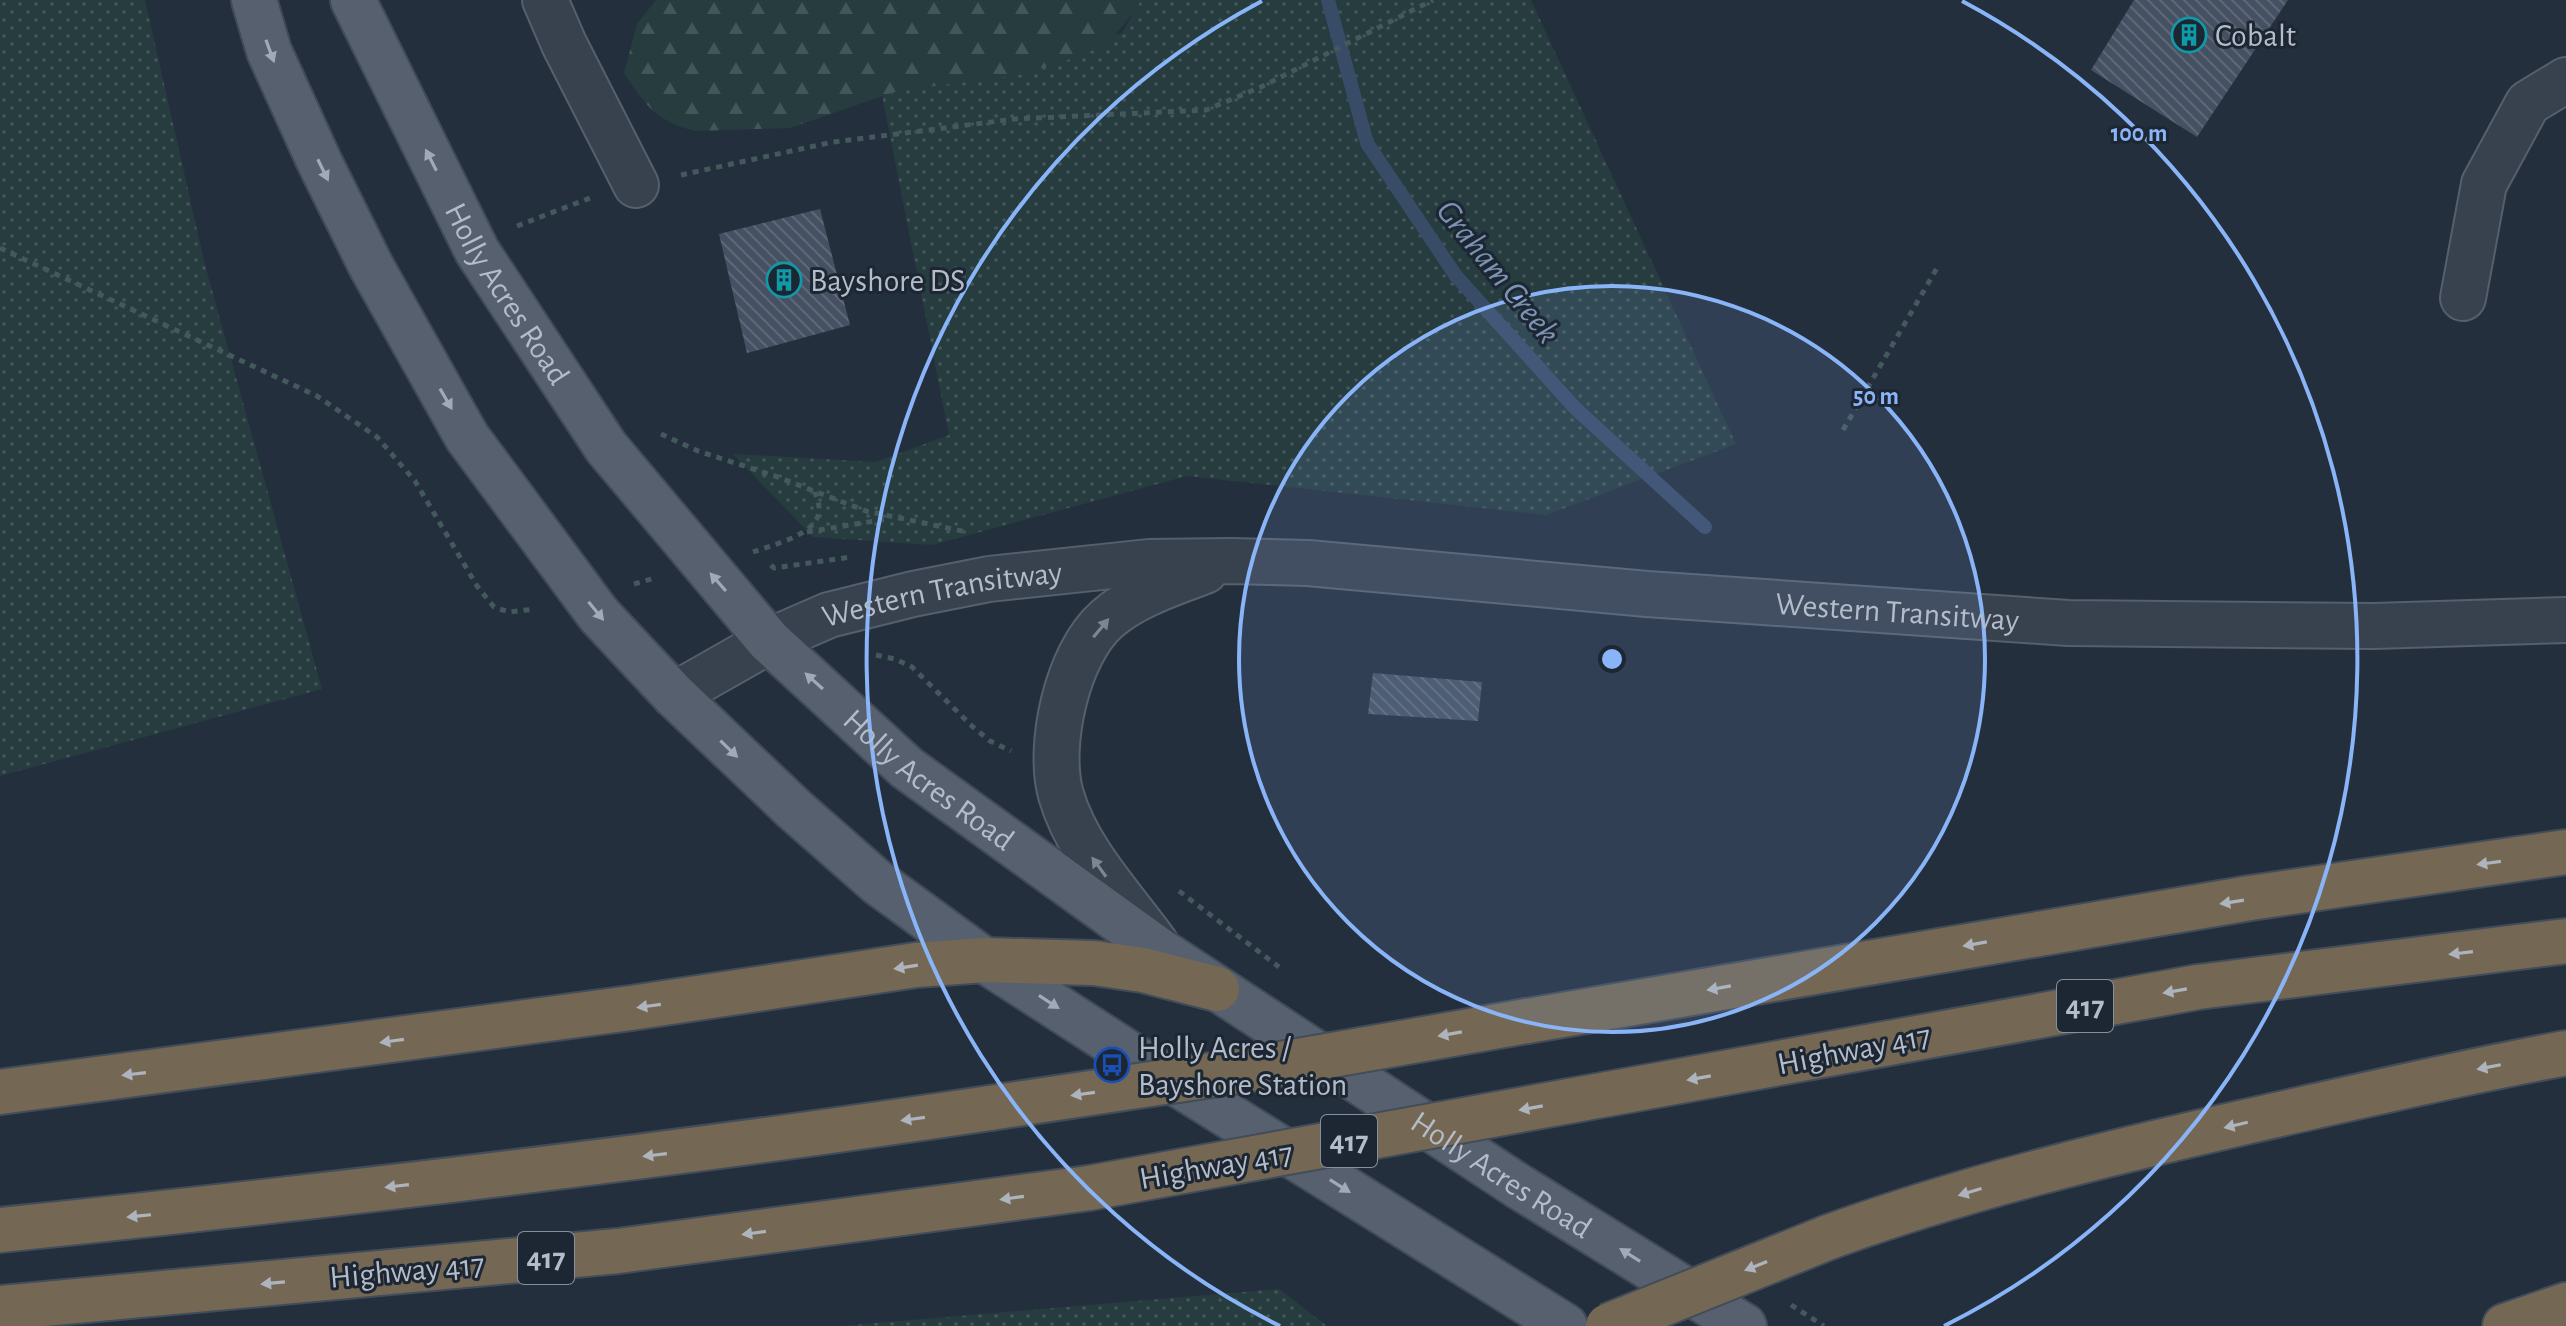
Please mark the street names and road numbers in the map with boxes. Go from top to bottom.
street label: Holly Acres Road [439,198,575,391]
street label: Western Transitway [819,556,1064,633]
street label: Western Transitway [1774,588,2020,637]
street label: Holly Acres Road [837,703,1020,857]
road number: 417 [2057,980,2113,1032]
street label: Highway 417 [1775,1019,1934,1081]
street label: Holly Acres Road [1405,1105,1597,1245]
road number: 417 [1321,1115,1377,1167]
street label: Highway 417 [1137,1137,1295,1195]
road number: 417 [518,1232,574,1284]
street label: Highway 417 [328,1248,486,1294]

